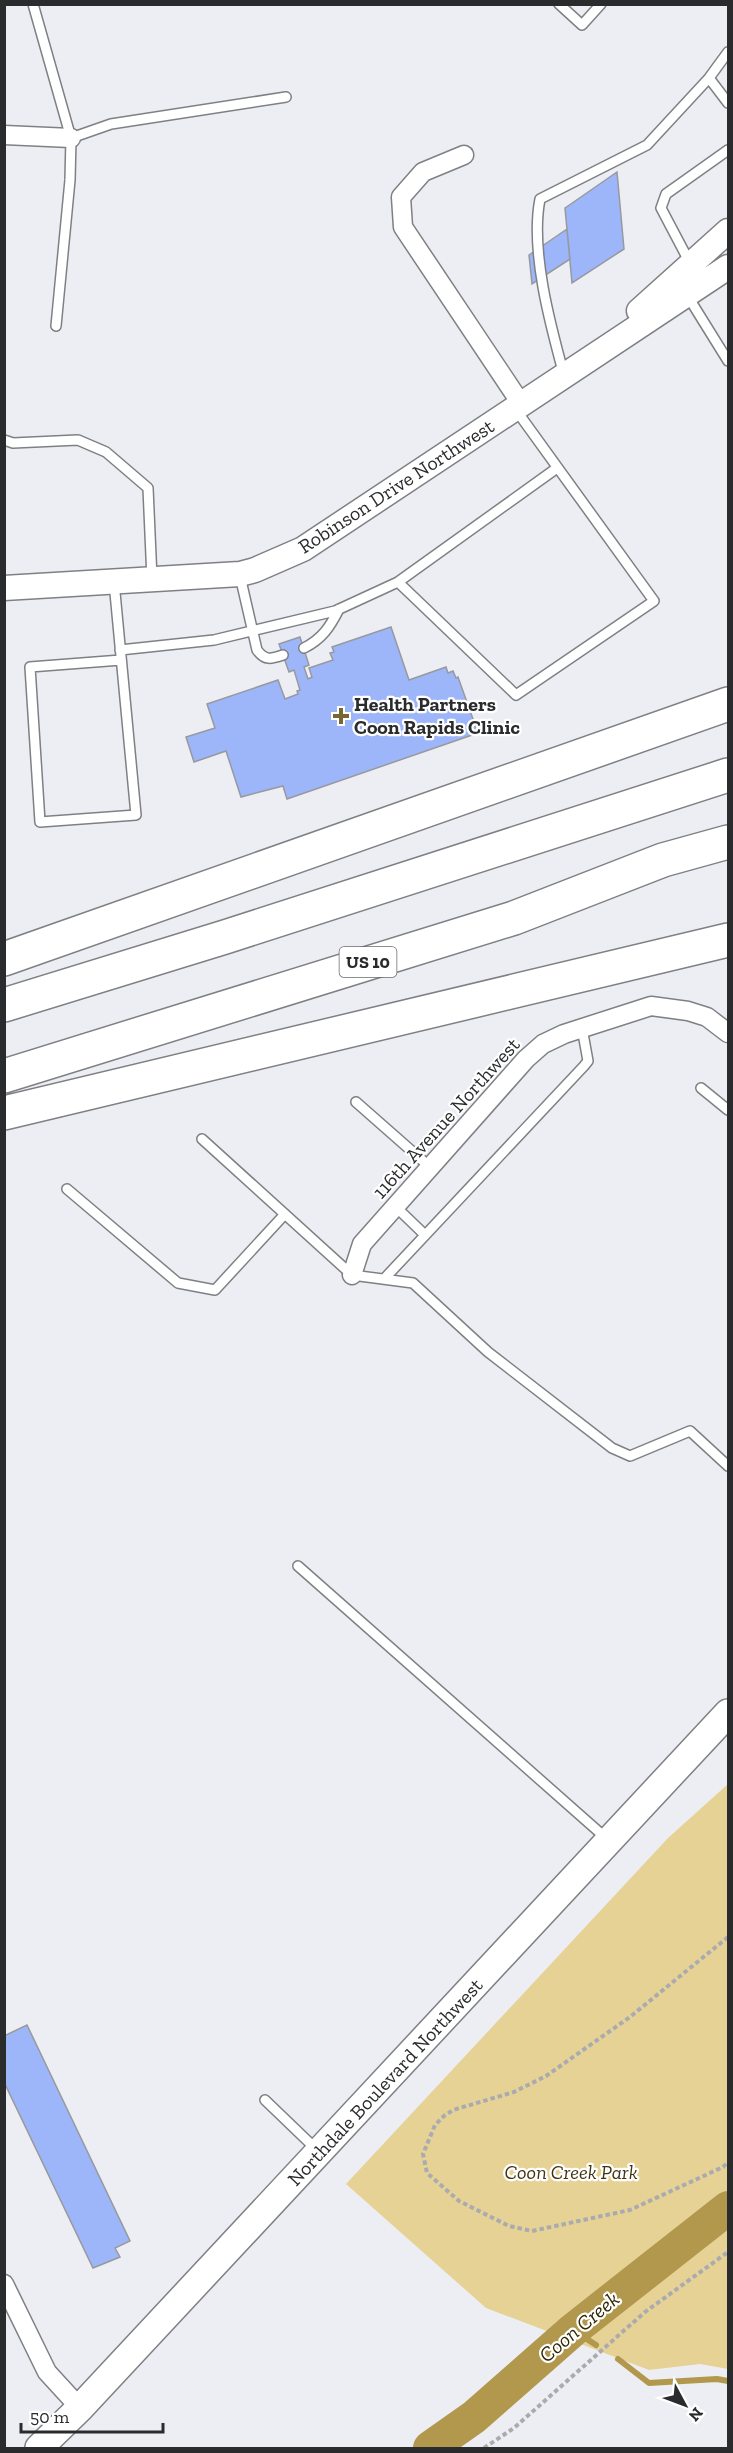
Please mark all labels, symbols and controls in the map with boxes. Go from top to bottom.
street label: Robinson Drive Northwest [294,413,499,558]
place label: Health Partners Coon Rapids Clinic [354,692,520,739]
marker: Health Partners Coon Rapids Clinic [332,707,350,725]
road number: US 10 [340,947,397,977]
street label: 116th Avenue Northwest [367,1032,525,1203]
street label: Northdale Boulevard Northwest [282,1973,488,2191]
park label: Coon Creek Park [504,2160,638,2184]
water label: Coon Creek [534,2286,624,2367]
north arrow [655,2375,715,2435]
scale bar [21,2396,164,2434]
text: N [685,2404,707,2425]
text: 50 m [30,2406,70,2428]

